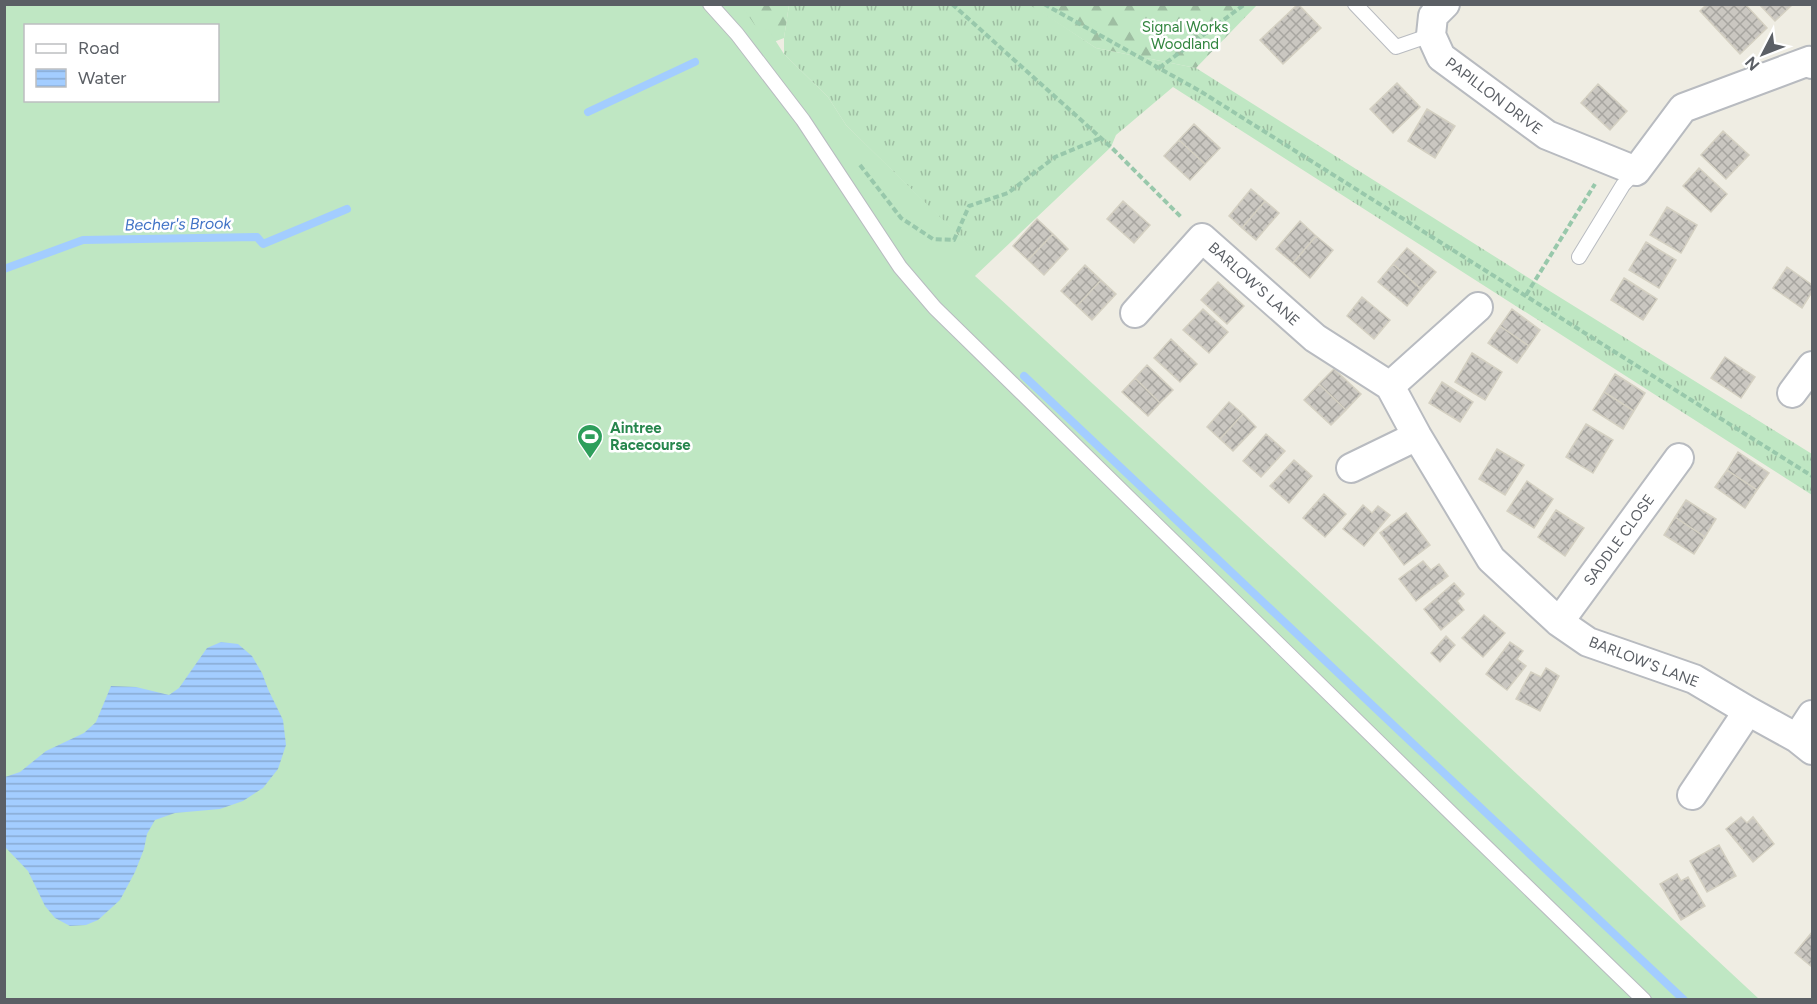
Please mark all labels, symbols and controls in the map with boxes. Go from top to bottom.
park label: Signal Works Woodland [1142,18,1228,53]
legend [24,24,219,102]
north arrow [1733,24,1793,84]
text: Road [78,37,119,59]
text: N [1741,53,1763,75]
street label: PAPILLON DRIVE [1442,54,1546,138]
text: Water [78,67,126,89]
water label: Becher's Brook [125,214,233,234]
street label: BARLOW'S LANE [1205,238,1303,330]
place label: Aintree Racecourse [610,419,691,454]
sports icon: Aintree Racecourse [575,422,605,460]
street label: SADDLE CLOSE [1580,491,1658,589]
street label: BARLOW'S LANE [1586,633,1702,691]

